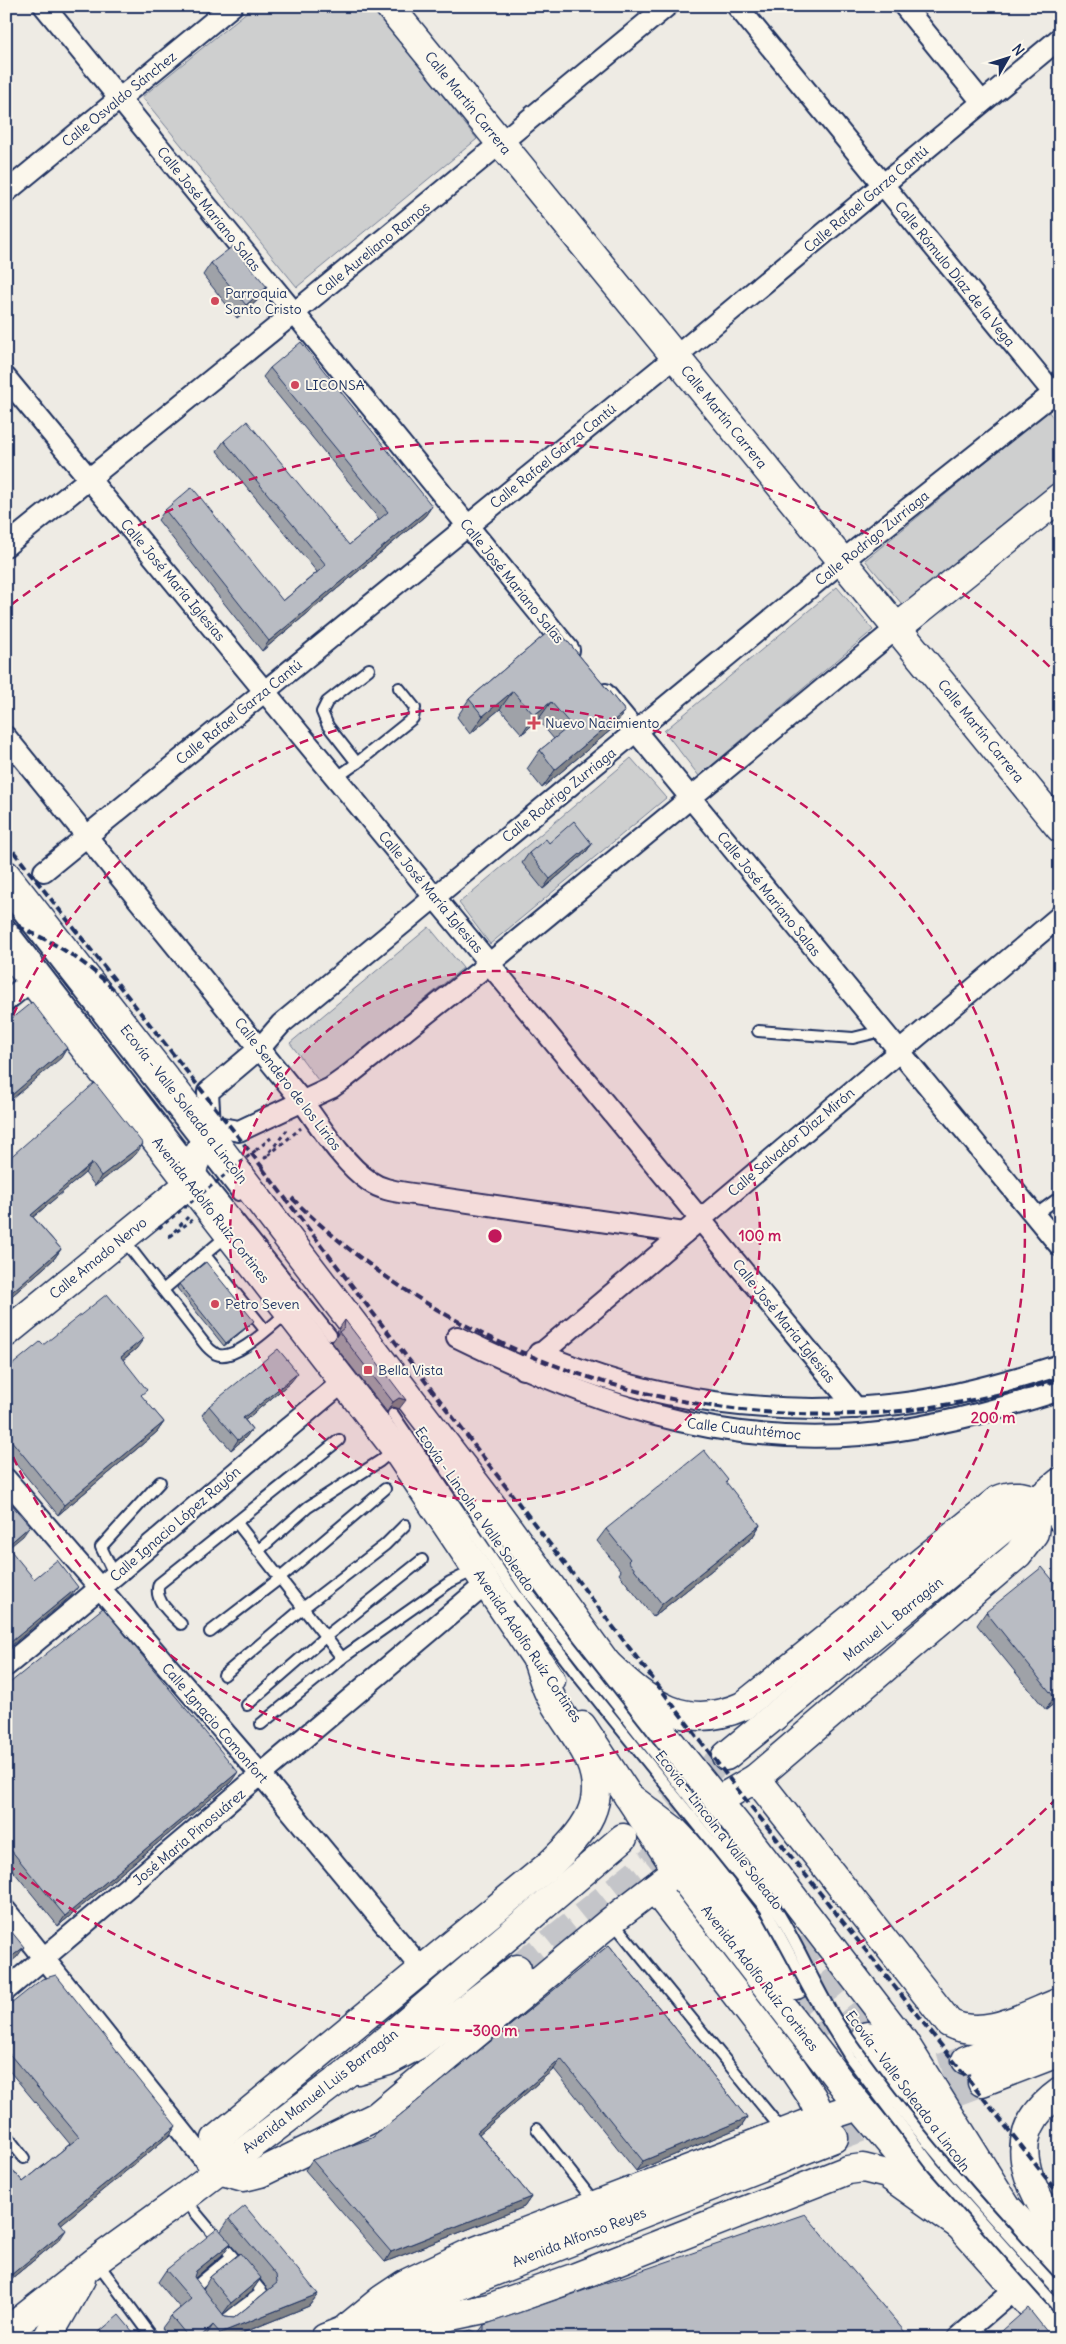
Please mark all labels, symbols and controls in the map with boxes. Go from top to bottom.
north arrow [984,32,1034,82]
text: N [1008,40,1028,59]
street label: Calle Osvaldo Sánchez [58,47,180,151]
street label: Calle Martín Carrera [421,48,515,158]
street label: Calle Rafael Garza Cantú [800,142,932,256]
street label: Calle José Mariano Salas [153,143,265,275]
street label: Calle Aureliano Ramos [312,198,434,300]
street label: Calle Rómulo Díaz de la Vega [891,198,1019,350]
place label: Parroquia Santo Cristo [225,284,302,318]
marker: Parroquia Santo Cristo [209,295,221,307]
street label: Calle Martín Carrera [677,362,771,472]
place label: LICONSA [305,376,365,394]
marker: LICONSA [289,379,301,391]
street label: Calle Rafael Garza Cantú [486,400,620,512]
street label: Calle Rodrigo Zurriaga [812,487,932,589]
street label: Calle José María Iglesias [117,515,229,645]
street label: Calle José Mariano Salas [456,515,568,647]
street label: Calle Rafael Garza Cantú [172,656,306,768]
street label: Calle Martín Carrera [934,676,1028,786]
place label: Nuevo Nacimiento [545,714,660,732]
marker: Nuevo Nacimiento [527,716,541,730]
street label: Calle Rodrigo Zurriaga [499,744,619,846]
street label: Calle José María Iglesias [375,827,487,957]
street label: Calle José Mariano Salas [713,828,825,960]
street label: Calle Sendero de los Lirios [230,1014,346,1154]
street label: Ecovía - Valle Soleado a Lincoln [116,1021,252,1187]
street label: Calle Salvador Díaz Mirón [724,1084,858,1200]
street label: Avenida Adolfo Ruíz Cortines [148,1133,274,1287]
street label: Calle Amado Nervo [46,1213,151,1303]
text: 100 m [739,1226,781,1245]
centre of rings [486,1227,504,1245]
street label: Calle José María Iglesias [729,1255,839,1387]
place label: Petro Seven [225,1295,300,1313]
marker: Petro Seven [209,1298,221,1310]
place label: Bella Vista [378,1361,443,1379]
marker: Bella Vista [362,1364,374,1376]
text: 200 m [971,1408,1015,1427]
street label: Calle Cuauhtémoc [686,1414,802,1444]
street label: Ecovía - Lincoln a Valle Soleado [411,1423,539,1595]
street label: Calle Ignacio López Rayón [106,1462,244,1586]
street label: Avenida Adolfo Ruíz Cortines [470,1566,586,1726]
street label: Manuel L. Barragán [839,1573,947,1665]
street label: Calle Ignacio Comonfort [158,1659,272,1787]
street label: Ecovía - Lincoln a Valle Soleado [651,1747,787,1913]
street label: José María Pinosuárez [129,1785,249,1889]
street label: Avenida Adolfo Ruíz Cortines [697,1901,823,2055]
street label: Ecovía - Valle Soleado a Lincoln [842,2007,974,2175]
text: 300 m [473,2021,518,2040]
street label: Avenida Manuel Luis Barragán [239,2025,401,2157]
street label: Avenida Alfonso Reyes [509,2203,649,2271]

